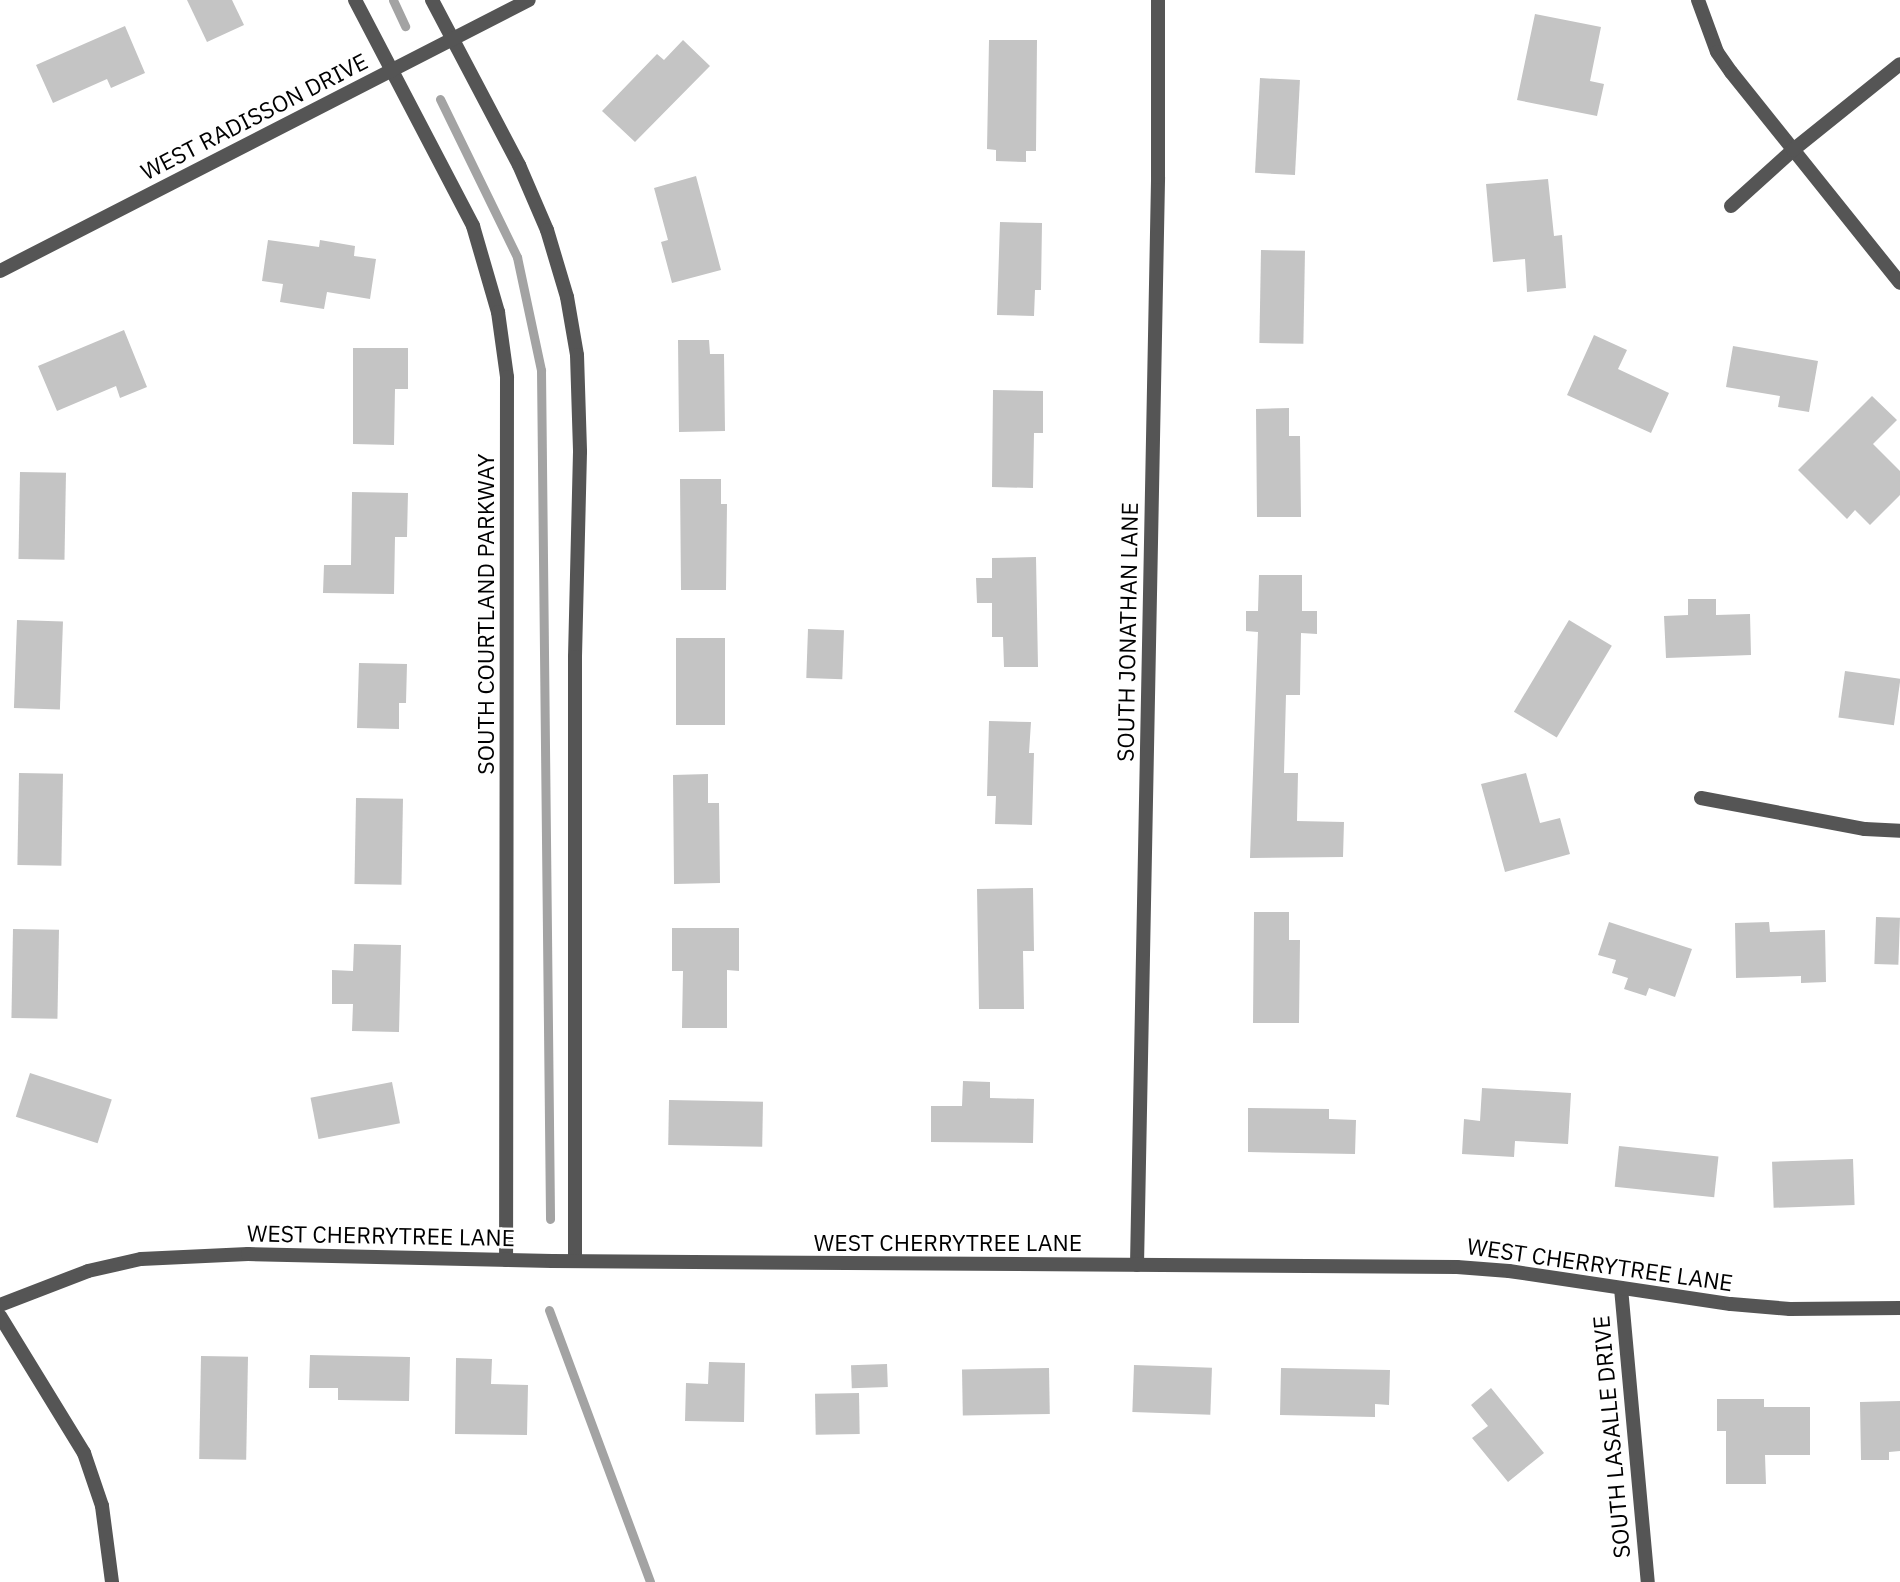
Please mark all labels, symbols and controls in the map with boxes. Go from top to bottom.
street label: WEST RADISSON DRIVE [136,47,372,185]
street label: SOUTH COURTLAND PARKWAY [471,453,499,775]
street label: SOUTH JONATHAN LANE [1111,502,1143,762]
street label: WEST CHERRYTREE LANE [247,1219,515,1251]
street label: WEST CHERRYTREE LANE [814,1228,1082,1256]
street label: WEST CHERRYTREE LANE [1465,1232,1735,1296]
street label: SOUTH LASALLE DRIVE [1587,1314,1635,1560]

